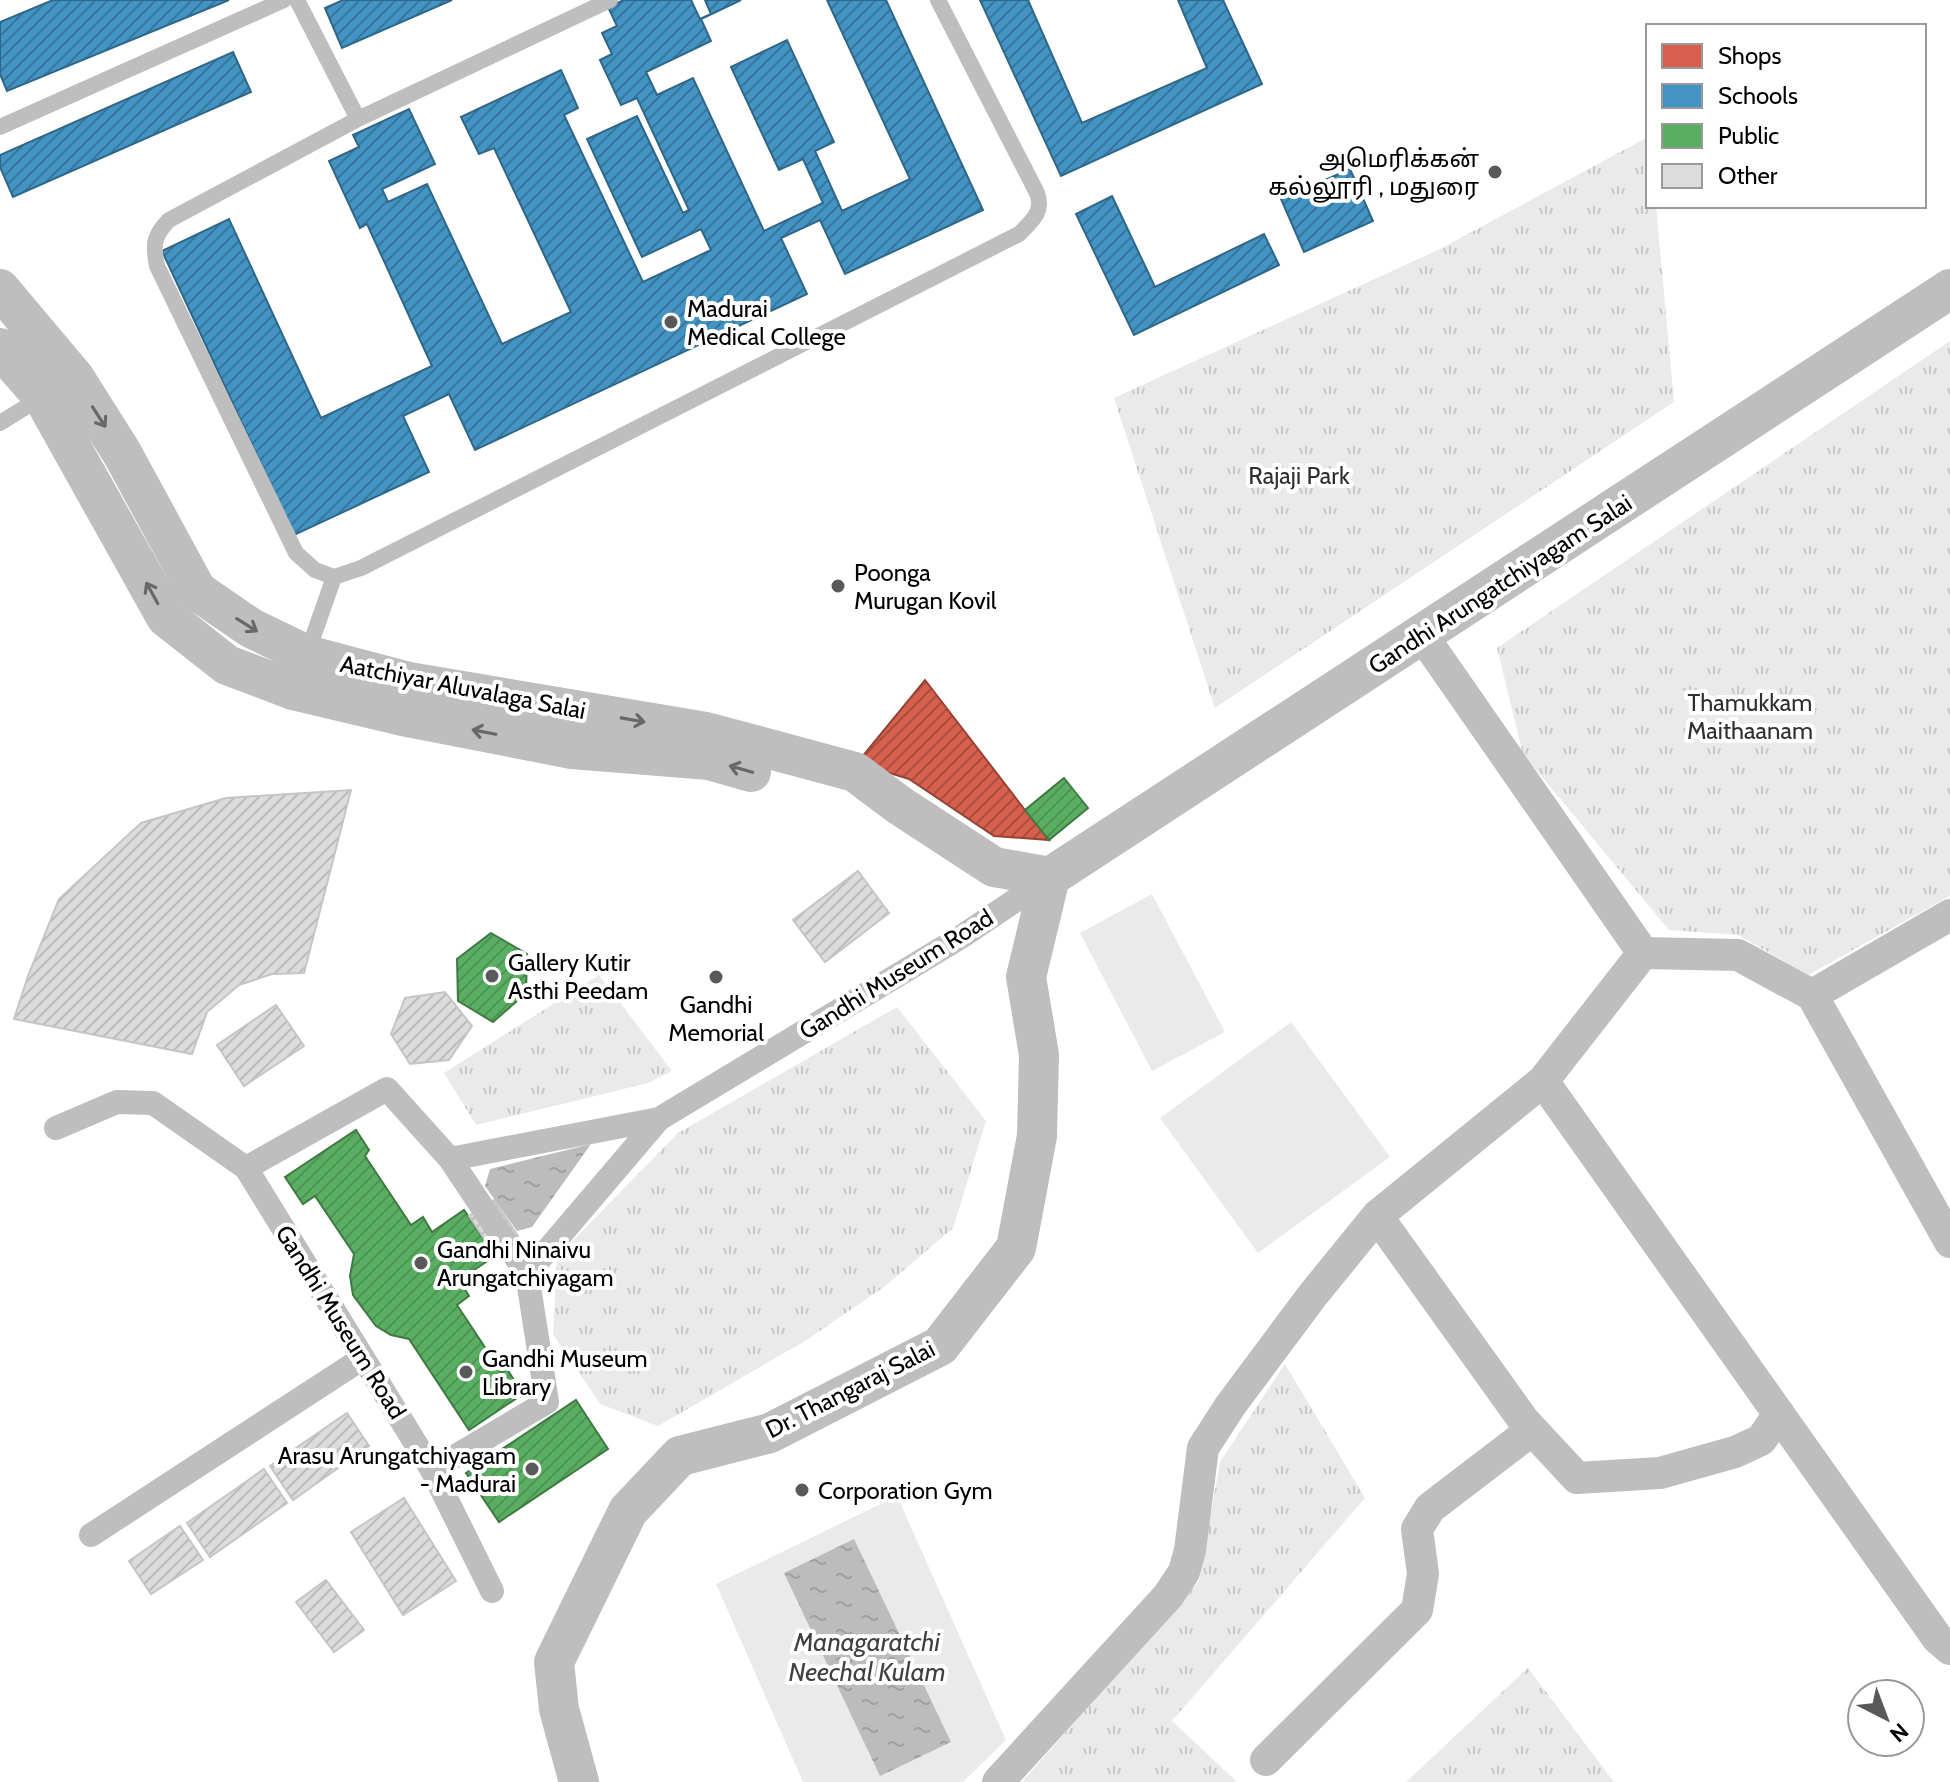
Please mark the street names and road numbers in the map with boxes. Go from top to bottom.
street label: Gandhi Arungatchiyagam Salai [1363,488,1637,680]
street label: Aatchiyar Aluvalaga Salai [338,649,588,725]
street label: Gandhi Museum Road [794,903,998,1045]
street label: Gandhi Museum Road [270,1220,412,1424]
street label: Dr. Thangaraj Salai [761,1334,939,1444]

